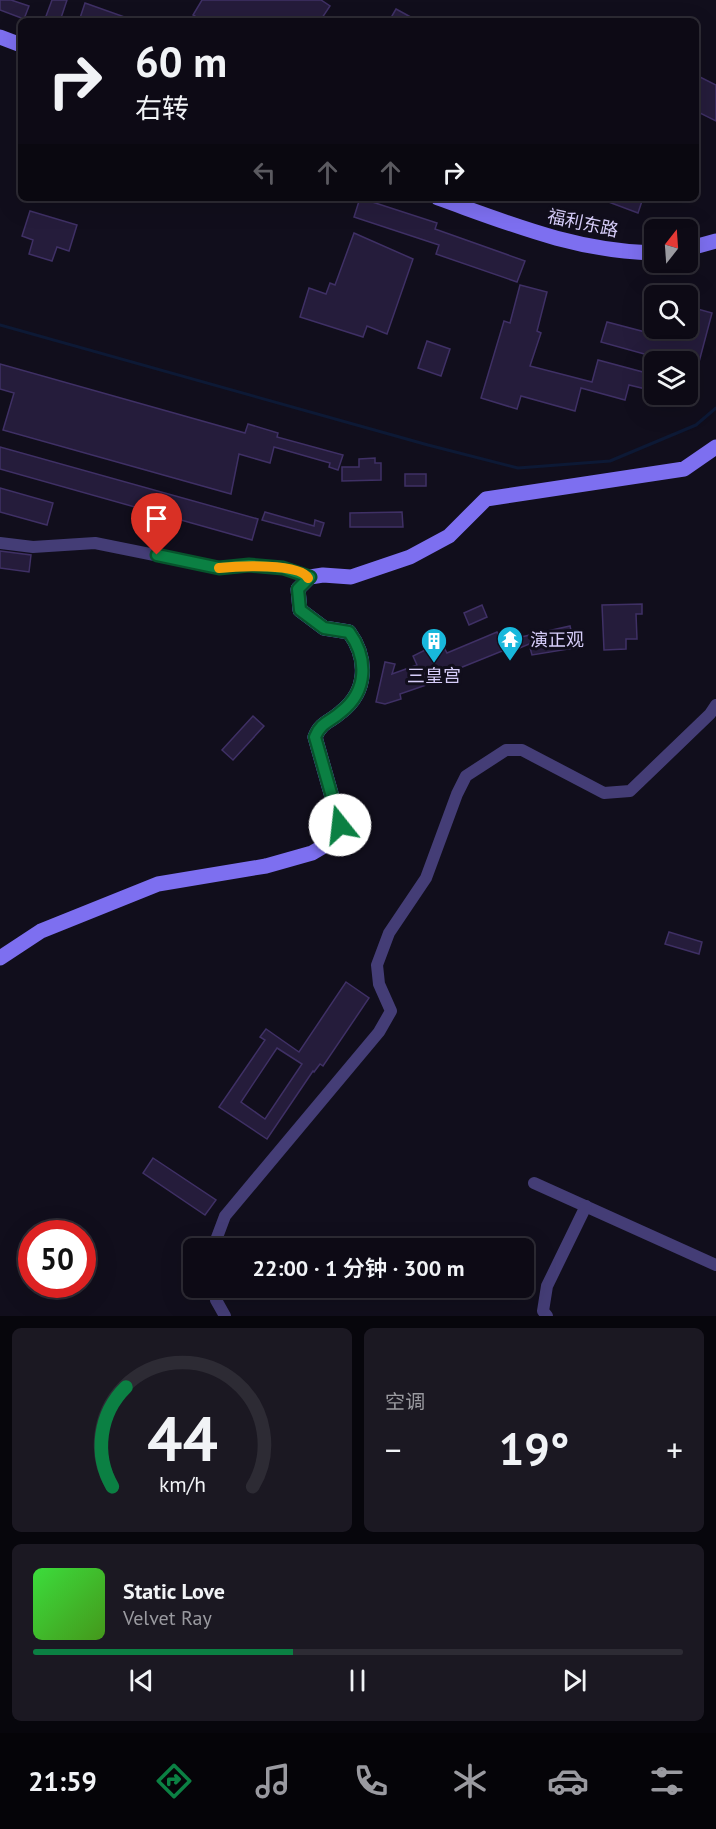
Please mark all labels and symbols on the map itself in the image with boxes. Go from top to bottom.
street label: 福利东路 [545,204,621,242]
north arrow [644,219,698,273]
pin [131,493,182,555]
temple icon: 演正观 [495,624,525,662]
building icon: 三皇宫 [419,626,449,664]
place label: 演正观 [530,628,584,651]
place label: 三皇宫 [407,664,461,687]
position arrow [308,793,372,857]
speed limit sign: 50 [18,1220,96,1298]

